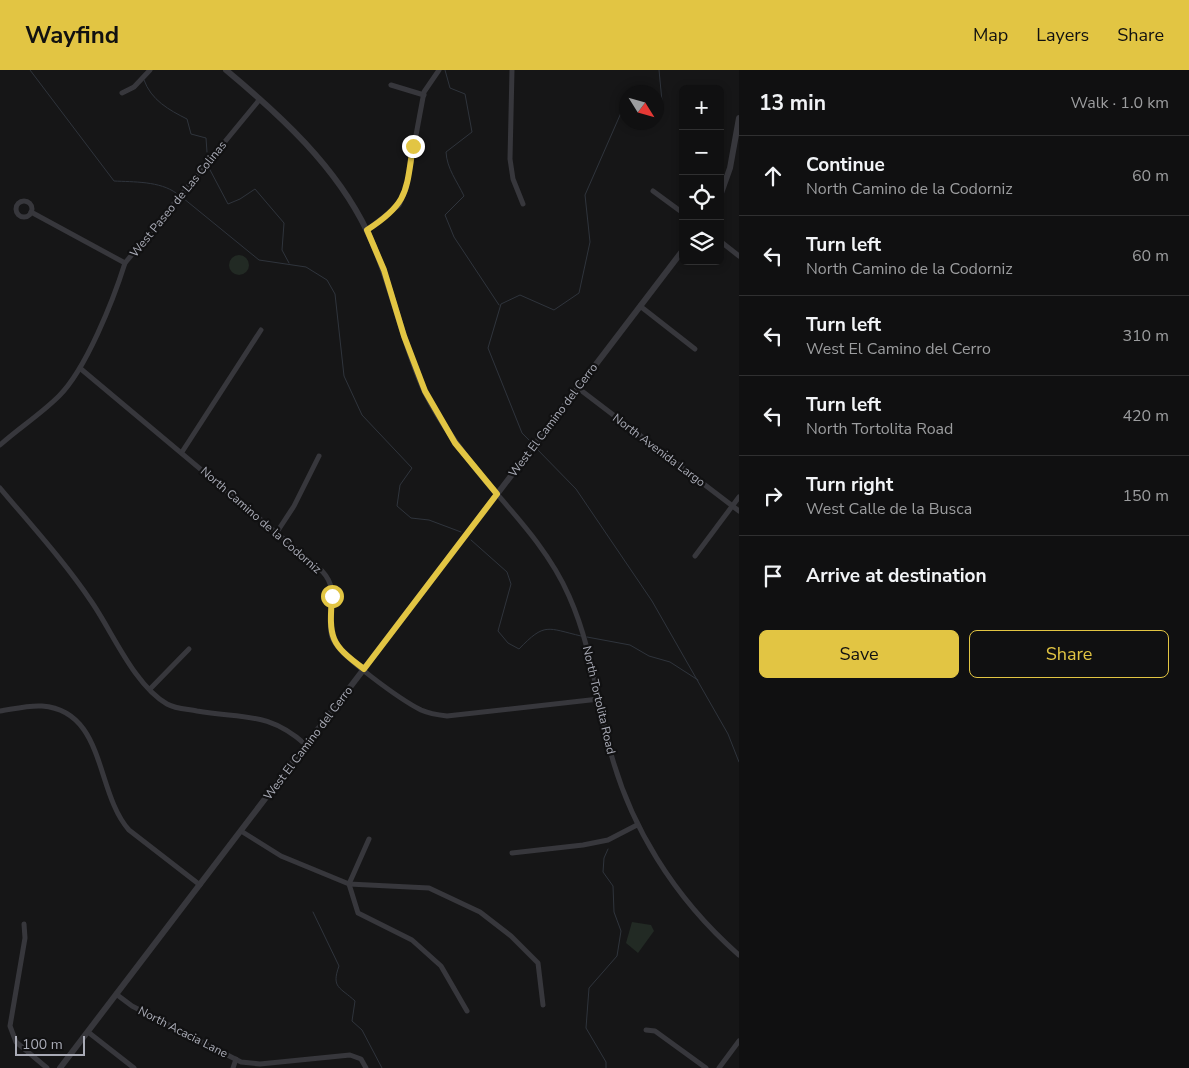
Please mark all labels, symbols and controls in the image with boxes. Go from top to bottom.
text: Wayfind [25,19,119,51]
text: Map [973,23,1008,47]
text: Layers [1036,23,1089,47]
text: Share [1117,23,1164,47]
north arrow [619,85,664,130]
map controls [679,85,724,265]
button: + [679,85,724,130]
text: 13 min [759,89,826,117]
text: Walk · 1.0 km [1071,92,1169,114]
button: − [679,130,724,175]
route end [402,135,425,158]
street label: West Paseo de Las Colinas [126,137,230,260]
text: Continue [806,152,885,178]
icon: ahead [759,162,787,190]
text: 60 m [1132,165,1169,187]
button: locate [679,175,724,220]
text: North Camino de la Codorniz [806,178,1013,200]
button: layers [679,220,724,265]
text: Turn left [806,232,881,258]
icon: left [759,242,787,270]
text: 60 m [1132,245,1169,267]
text: North Camino de la Codorniz [806,258,1013,280]
text: Turn left [806,312,881,338]
icon: left [759,322,787,350]
text: 310 m [1122,325,1169,347]
text: West El Camino del Cerro [806,338,991,360]
street label: West El Camino del Cerro [505,360,601,480]
text: Turn left [806,392,881,418]
icon: left [759,402,787,430]
text: 420 m [1122,405,1169,427]
street label: North Avenida Largo [609,410,709,490]
text: North Tortolita Road [806,418,953,440]
street label: North Camino de la Codorniz [197,463,325,577]
text: Turn right [806,472,893,498]
icon: right [759,482,787,510]
text: 150 m [1122,485,1169,507]
text: West Calle de la Busca [806,498,972,520]
icon: arrive [759,562,787,590]
text: Arrive at destination [806,563,987,589]
route start [321,585,344,608]
button: Save [759,630,959,678]
button: Share [969,630,1169,678]
street label: North Tortolita Road [579,644,619,756]
street label: West El Camino del Cerro [260,683,356,803]
street label: North Acacia Lane [135,1002,231,1062]
scale bar [15,1033,85,1056]
text: 100 m [22,1035,63,1054]

